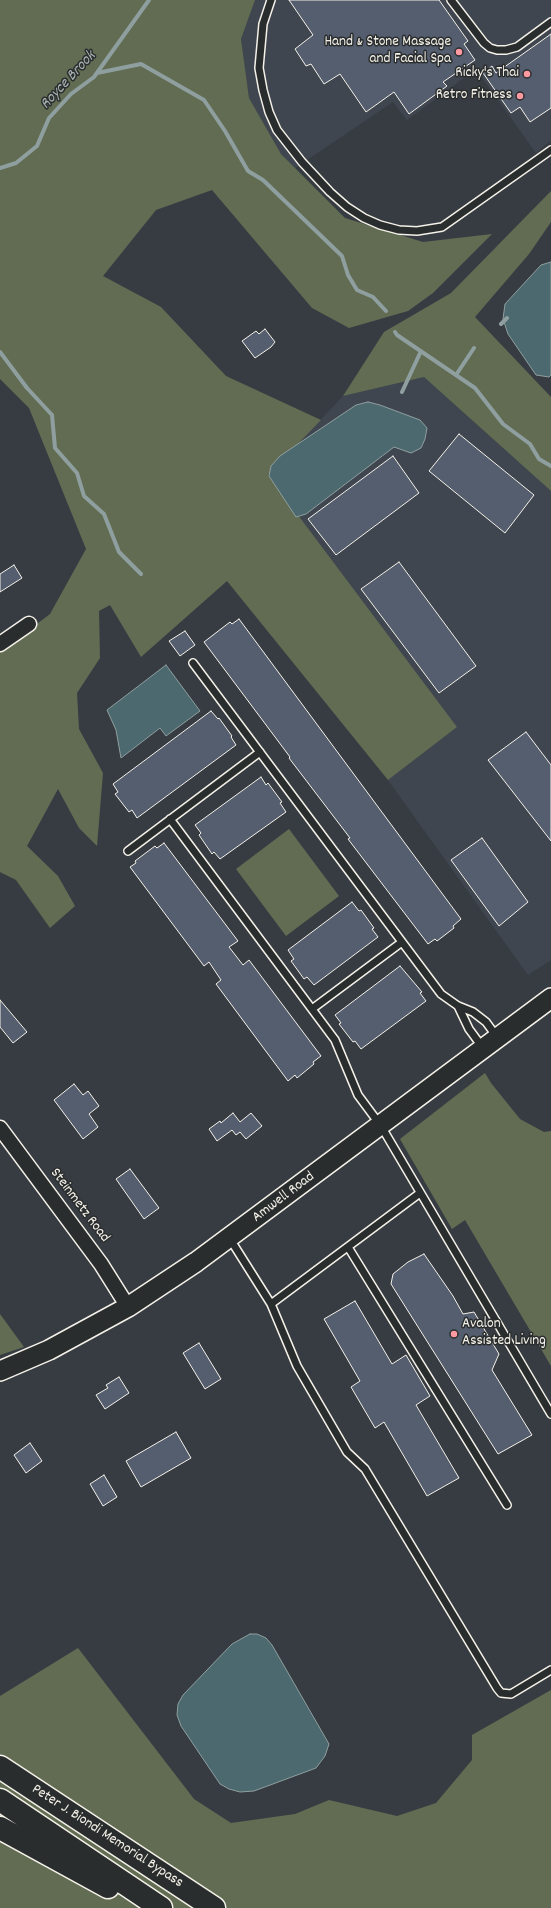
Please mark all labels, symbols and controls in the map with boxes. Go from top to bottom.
place label: Hand & Stone Massage and Facial Spa [324,34,451,69]
marker: Hand & Stone Massage and Facial Spa [454,47,464,57]
water label: Royce Brook [37,48,101,114]
place label: Ricky's Thai [455,65,519,83]
marker: Ricky's Thai [522,69,532,79]
place label: Retro Fitness [436,87,512,105]
marker: Retro Fitness [515,91,525,101]
street label: Steinmetz Road [45,1165,113,1247]
street label: Amwell Road [249,1169,319,1227]
place label: Avalon Assisted Living [462,1316,546,1351]
marker: Avalon Assisted Living [449,1329,459,1339]
street label: Peter J. Biondi Memorial Bypass [28,1781,186,1893]

